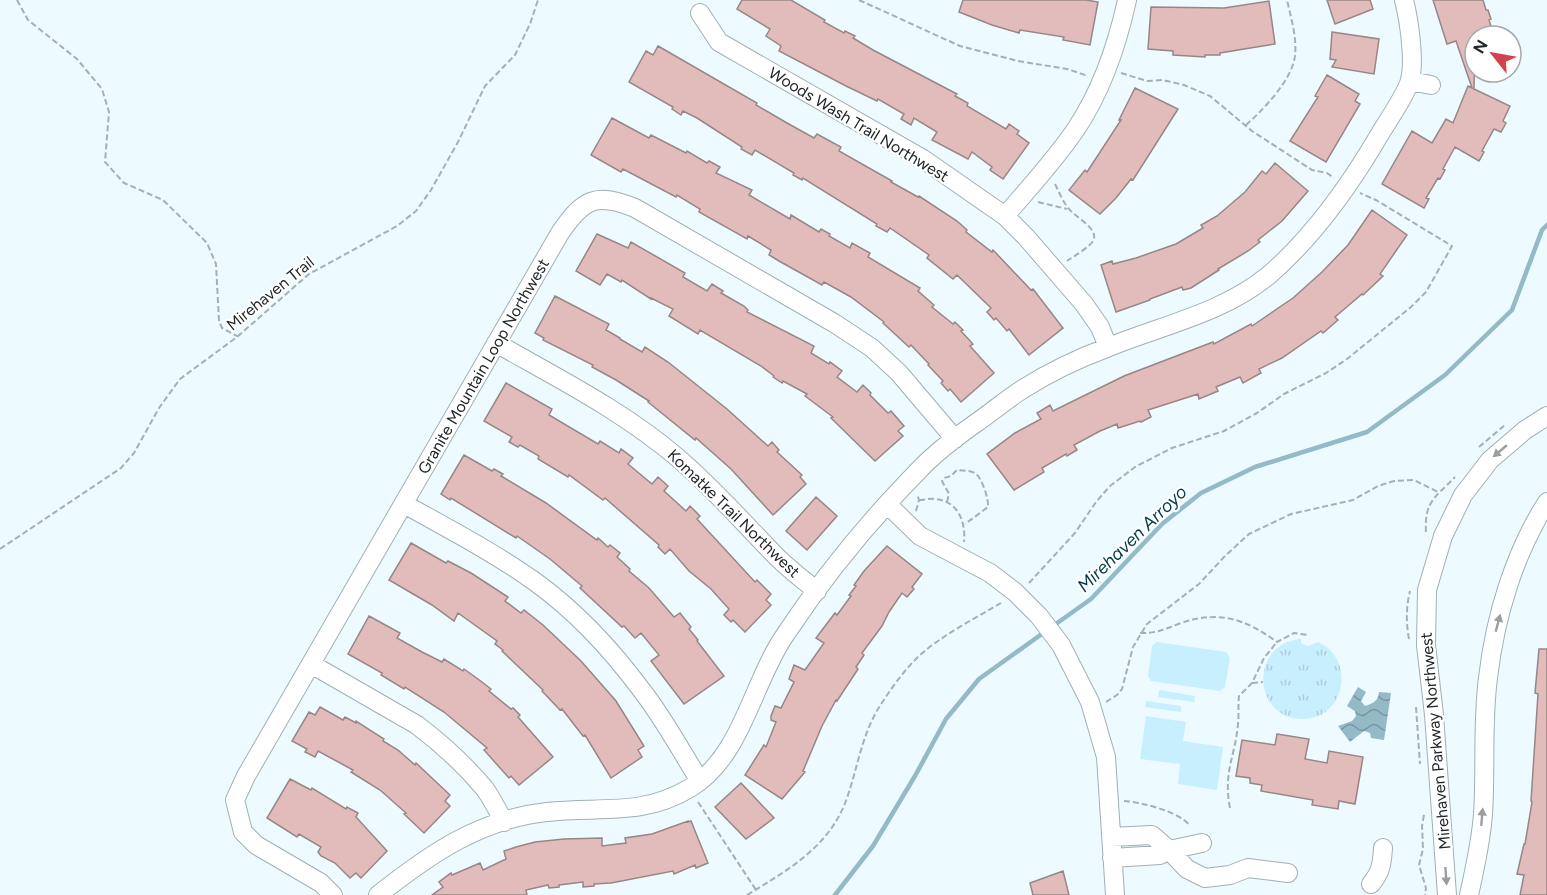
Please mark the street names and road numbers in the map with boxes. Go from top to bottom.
street label: Woods Wash Trail Northwest [765,63,952,186]
street label: Mirehaven Trail [223,252,318,334]
street label: Granite Mountain Loop Northwest [414,255,553,477]
street label: Komatke Trail Northwest [664,445,804,581]
street label: Mirehaven Parkway Northwest [1417,632,1454,850]

